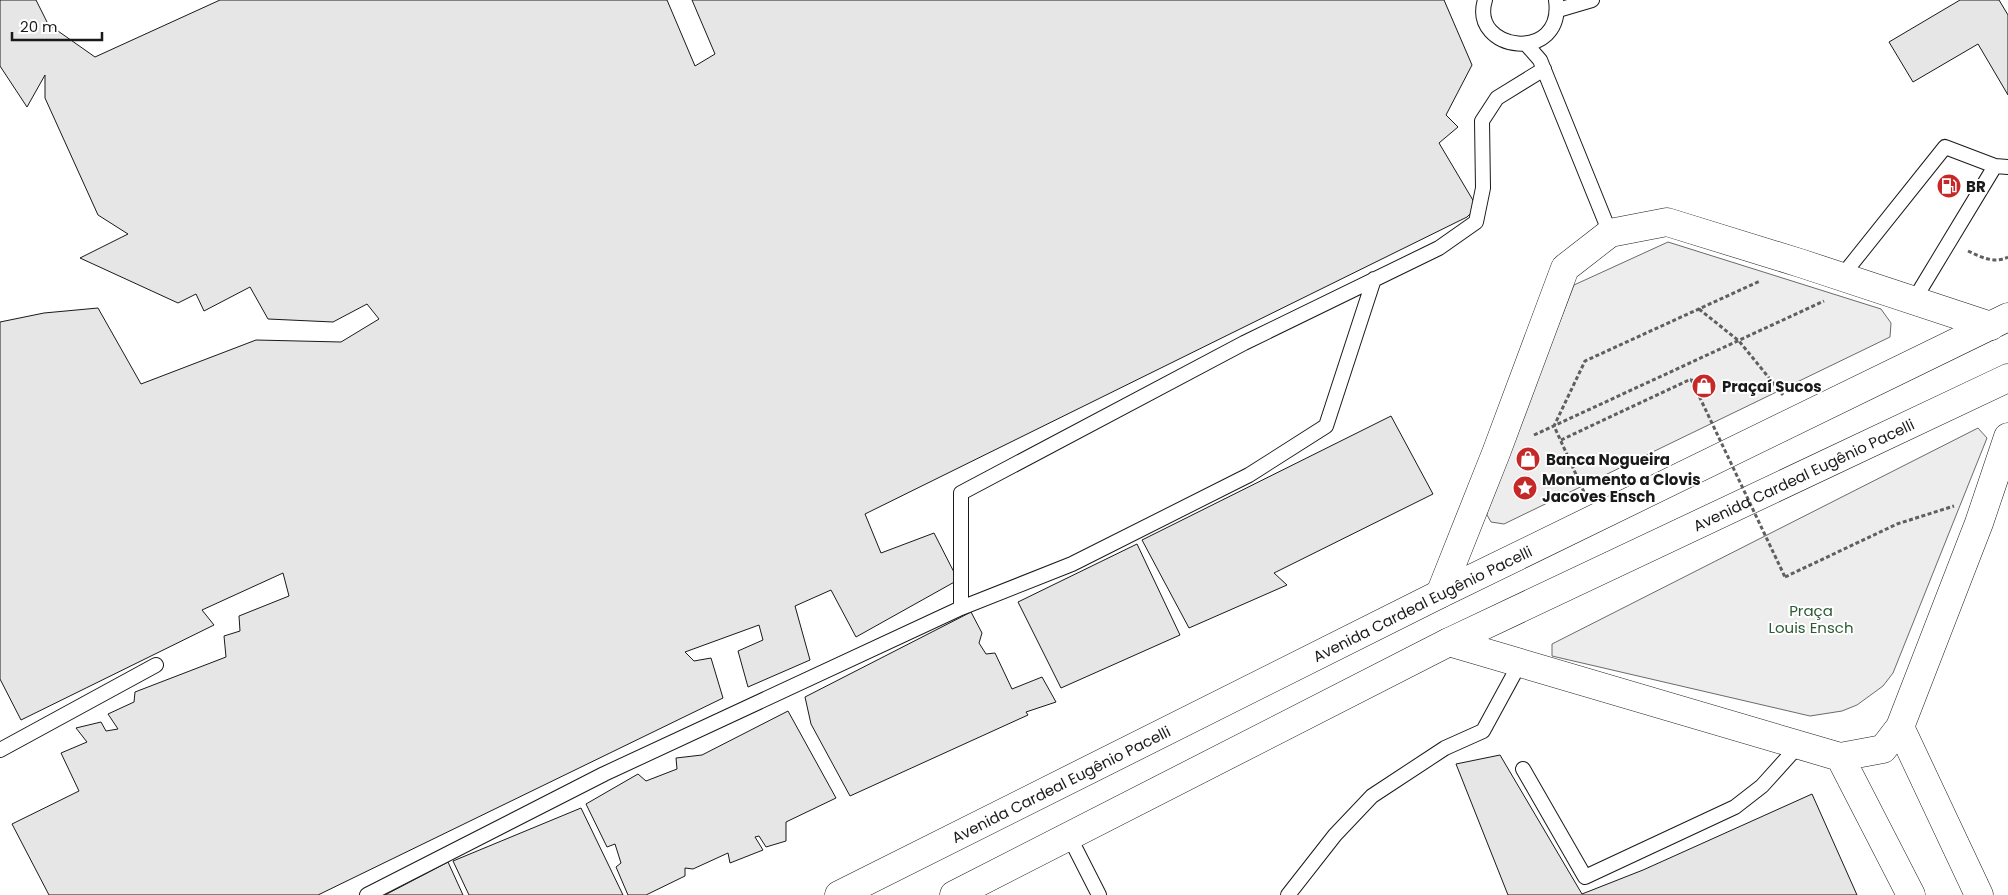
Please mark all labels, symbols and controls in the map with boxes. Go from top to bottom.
scale bar [12,10,102,42]
text: 20 m [20,16,58,37]
fuel station icon: BR [1936,173,1962,199]
place label: BR [1966,176,1986,197]
shop icon: Praçaí Sucos [1691,373,1717,399]
place label: Praçaí Sucos [1722,376,1822,397]
street label: Avenida Cardeal Eugênio Pacelli [1690,413,1918,536]
shop icon: Banca Nogueira [1515,446,1541,472]
place label: Banca Nogueira [1546,449,1670,470]
place label: Monumento a Clovis Jacoves Ensch [1542,469,1701,507]
place icon: Monumento a Clovis Jacoves Ensch [1512,475,1538,501]
street label: Avenida Cardeal Eugênio Pacelli [1309,540,1535,667]
park label: Praça Louis Ensch [1768,600,1854,638]
street label: Avenida Cardeal Eugênio Pacelli [948,720,1174,848]

